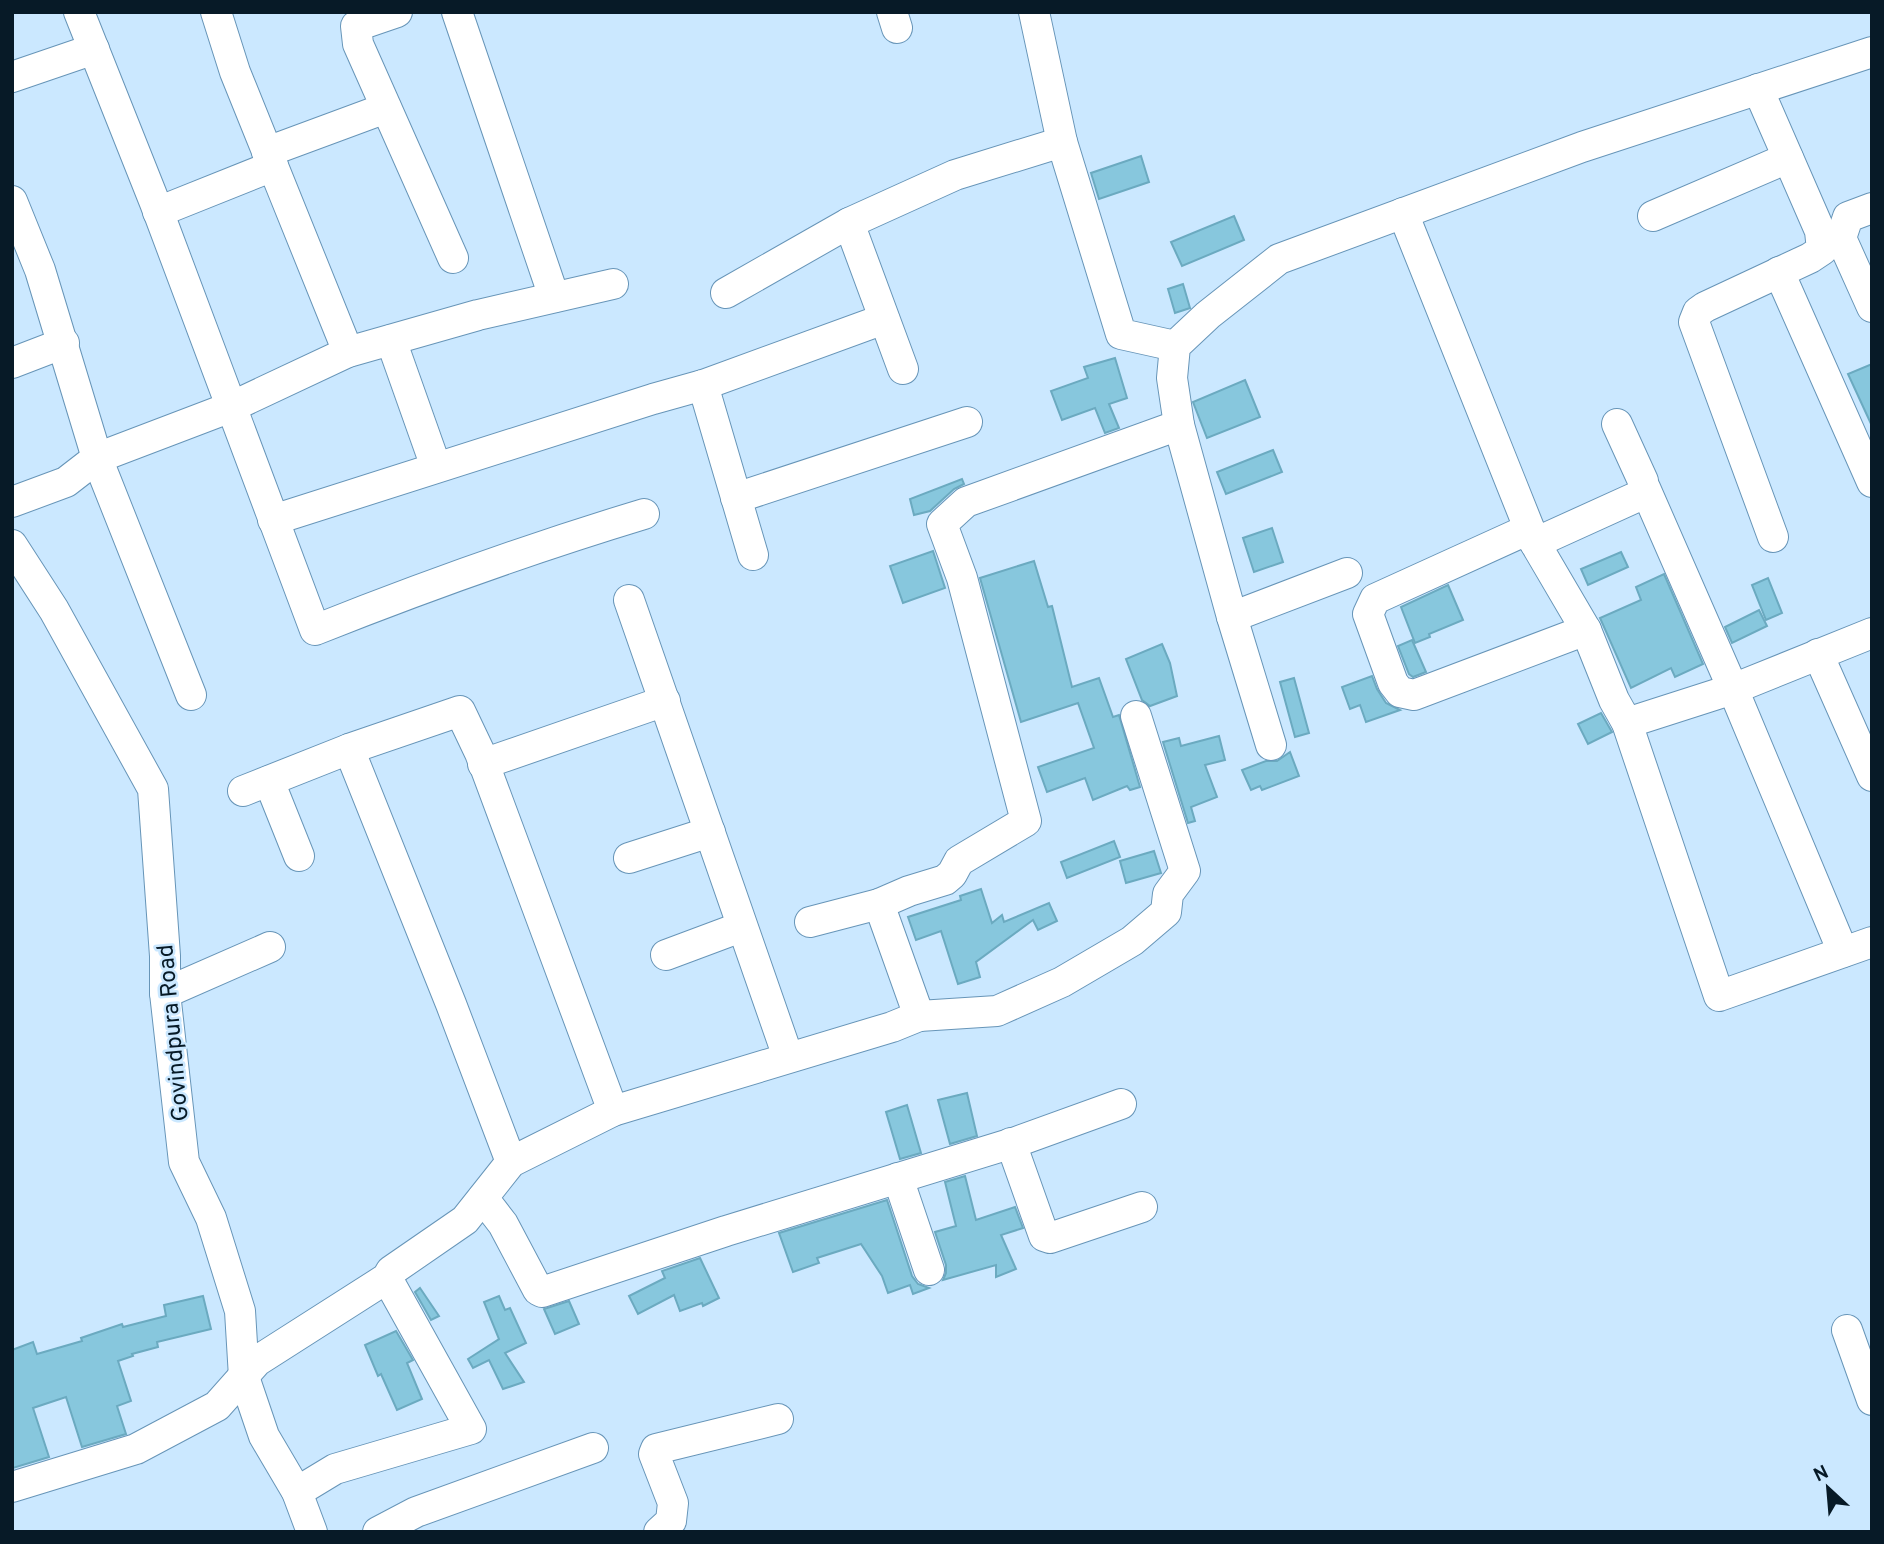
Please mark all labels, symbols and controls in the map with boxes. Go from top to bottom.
street label: Govindpura Road [152,943,197,1123]
north arrow [1793,1453,1863,1523]
text: N [1810,1461,1833,1488]

